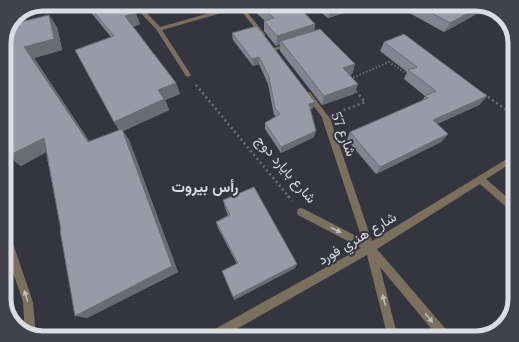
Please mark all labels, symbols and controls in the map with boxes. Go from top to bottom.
street label: شارع 57 [325,109,361,159]
street label: شارع بايارد دوج [250,131,320,208]
district label: رأس بيروت [172,177,238,196]
street label: شارع هنري فورد [315,208,401,271]
one-way arrow [330,227,342,233]
one-way arrow [22,289,28,301]
one-way arrow [380,294,386,306]
one-way arrow [425,313,434,323]

